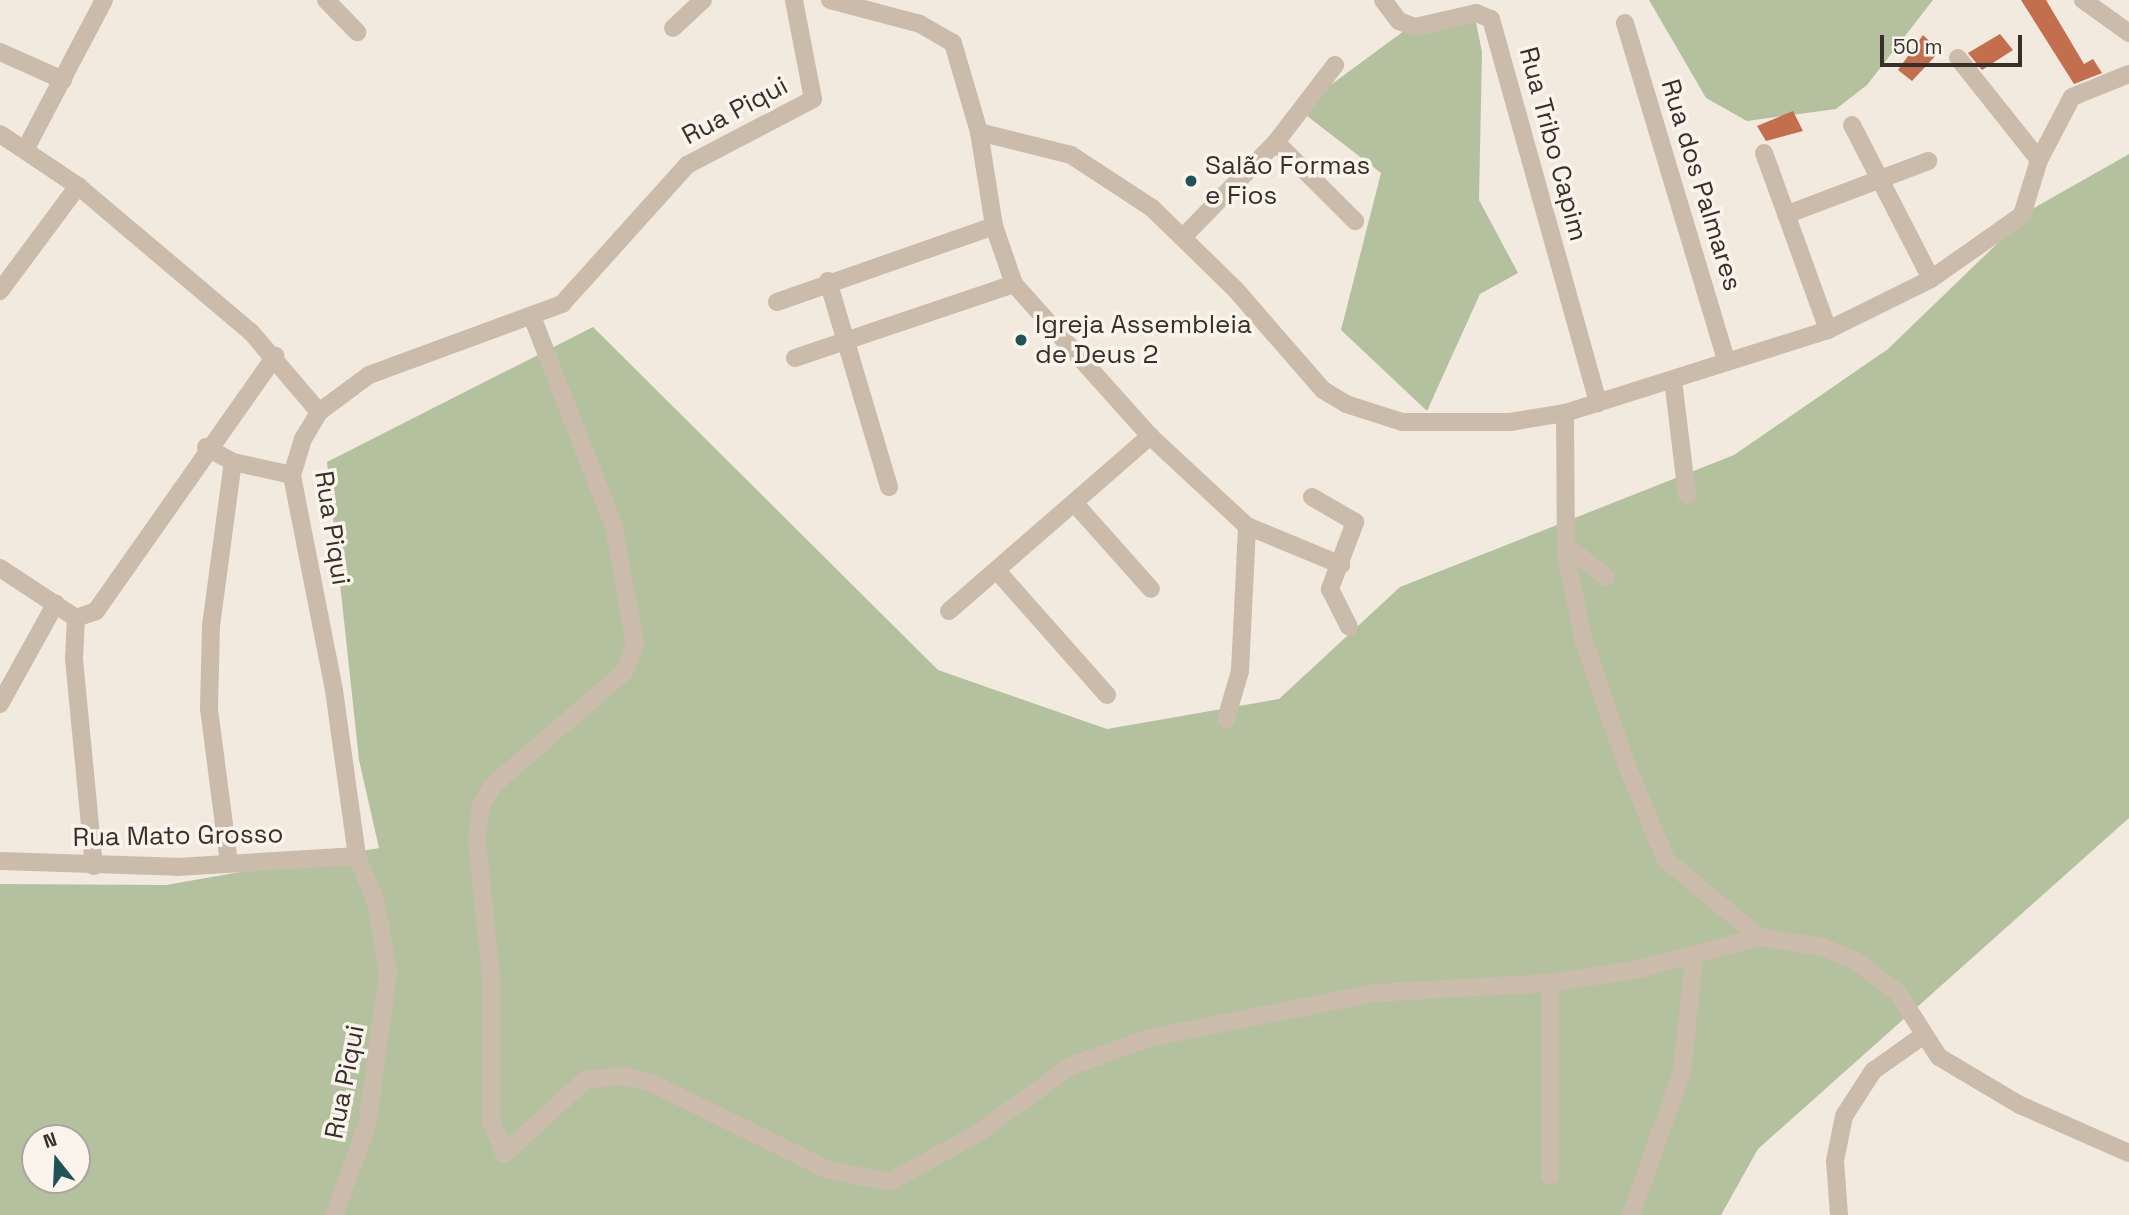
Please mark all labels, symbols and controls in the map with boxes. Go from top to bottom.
scale bar [1884,21,2026,65]
text: 50 m [1893,33,1943,60]
street label: Rua Tribo Capim [1512,43,1594,245]
street label: Rua Piqui [677,70,793,152]
street label: Rua dos Palmares [1654,75,1748,295]
place label: Salão Formas e Fios [1205,150,1370,212]
marker: Salão Formas e Fios [1183,173,1199,189]
place label: Igreja Assembleia de Deus 2 [1035,309,1252,370]
marker: Igreja Assembleia de Deus 2 [1013,332,1029,348]
street label: Rua Piqui [308,469,356,587]
street label: Rua Mato Grosso [72,819,284,853]
street label: Rua Piqui [319,1023,371,1141]
north arrow [21,1124,91,1194]
text: N [40,1127,60,1154]

